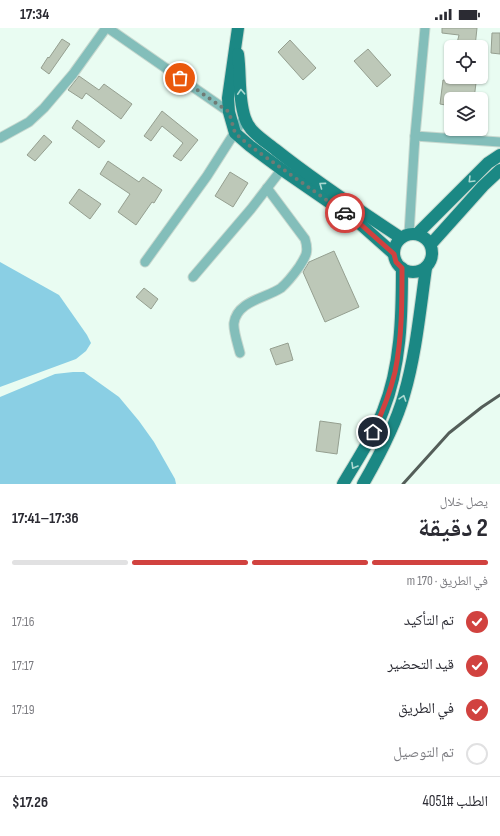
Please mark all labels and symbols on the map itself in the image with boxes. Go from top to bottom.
pin [163,61,197,95]
one-way arrow [237,89,245,95]
one-way arrow [468,175,476,183]
one-way arrow [320,183,327,190]
courier [325,193,365,233]
one-way arrow [398,395,407,402]
pin [356,415,390,449]
one-way arrow [351,462,358,469]

